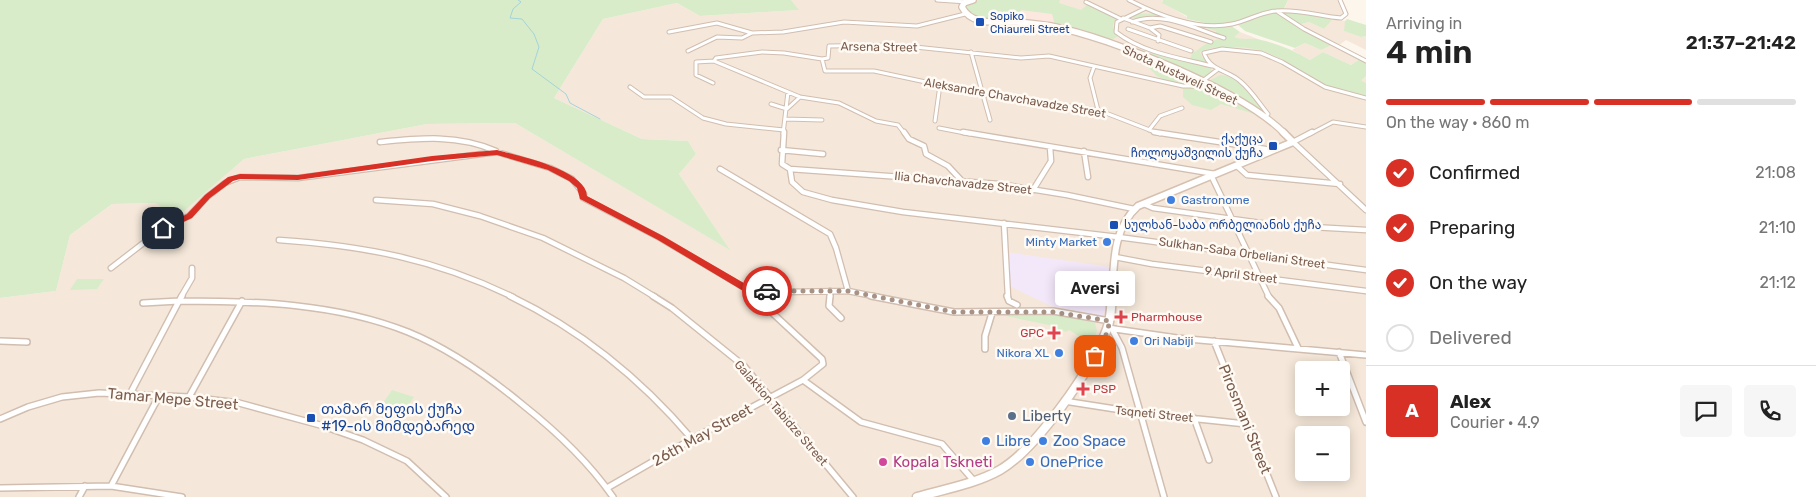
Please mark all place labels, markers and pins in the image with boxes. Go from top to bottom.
place label: Sopiko Chiaureli Street [990,10,1070,36]
marker: Sopiko Chiaureli Street [974,16,986,28]
place label: ქაქუცა ჩოლოყაშვილის ქუჩა [1131,132,1263,161]
marker: ქაქუცა ჩოლოყაშვილის ქუჩა [1267,140,1279,152]
place label: Gastronome [1181,193,1250,207]
marker: Gastronome [1165,194,1177,206]
pin [142,207,184,249]
place label: სულხან-საბა ორბელიანის ქუჩა [1124,218,1321,233]
marker: სულხან-საბა ორბელიანის ქუჩა [1108,219,1120,231]
place label: Minty Market [1025,235,1097,249]
marker: Minty Market [1101,236,1113,248]
callout: Aversi [1055,271,1135,306]
place label: Pharmhouse [1131,310,1202,324]
marker: Pharmhouse [1115,311,1127,323]
place label: GPC [1020,326,1044,340]
marker: GPC [1048,327,1060,339]
place label: Ori Nabiji [1144,334,1194,348]
pin [1074,335,1116,377]
marker: Ori Nabiji [1128,335,1140,347]
place label: Nikora XL [997,346,1049,360]
marker: Nikora XL [1053,347,1065,359]
place label: PSP [1093,382,1116,396]
marker: PSP [1077,383,1089,395]
place label: თამარ მეფის ქუჩა #19-ის მიმდებარედ [321,400,475,435]
place label: Liberty [1022,407,1071,425]
marker: Liberty [1006,410,1018,422]
marker: თამარ მეფის ქუჩა #19-ის მიმდებარედ [305,412,317,424]
place label: Libre [996,432,1031,450]
place label: Zoo Space [1053,432,1126,450]
marker: Libre [980,435,992,447]
marker: Zoo Space [1037,435,1049,447]
place label: Kopala Tskneti [893,453,992,471]
place label: OnePrice [1040,453,1103,471]
marker: Kopala Tskneti [877,456,889,468]
marker: OnePrice [1024,456,1036,468]

